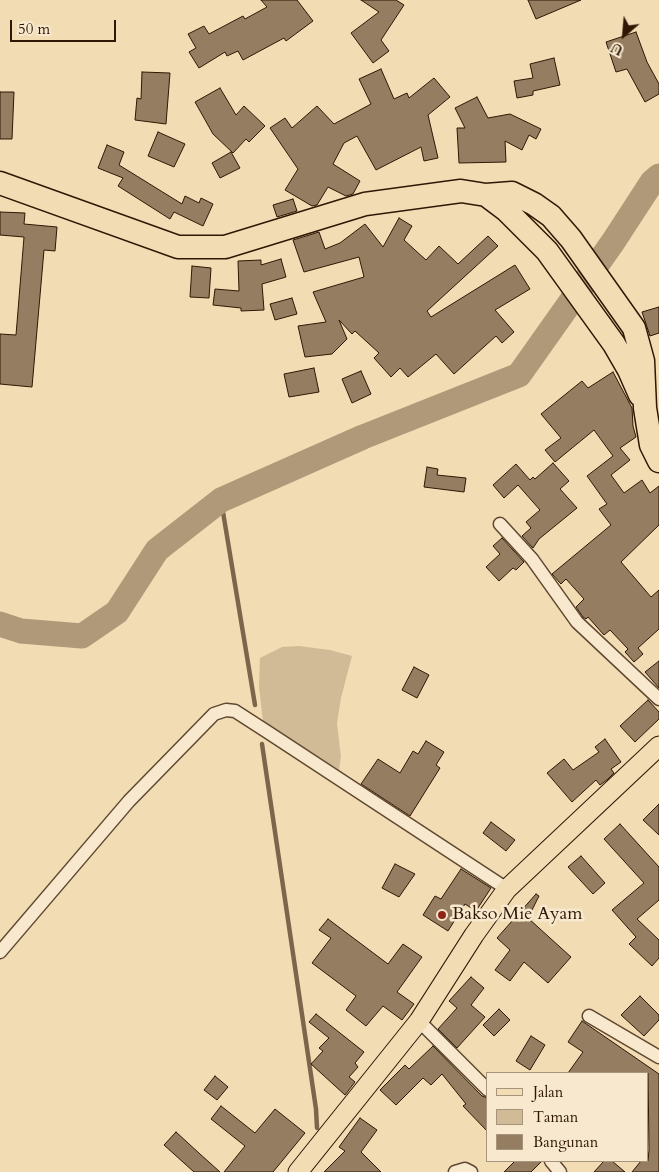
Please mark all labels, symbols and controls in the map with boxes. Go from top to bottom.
scale bar [12,10,119,42]
north arrow [599,10,649,60]
text: 50 m [18,19,50,39]
text: U [608,38,626,60]
place label: Bakso Mie Ayam [452,904,583,926]
marker: Bakso Mie Ayam [436,909,448,921]
legend [487,1072,649,1162]
text: Jalan [533,1082,563,1102]
text: Taman [533,1107,578,1127]
text: Bangunan [533,1132,598,1152]

